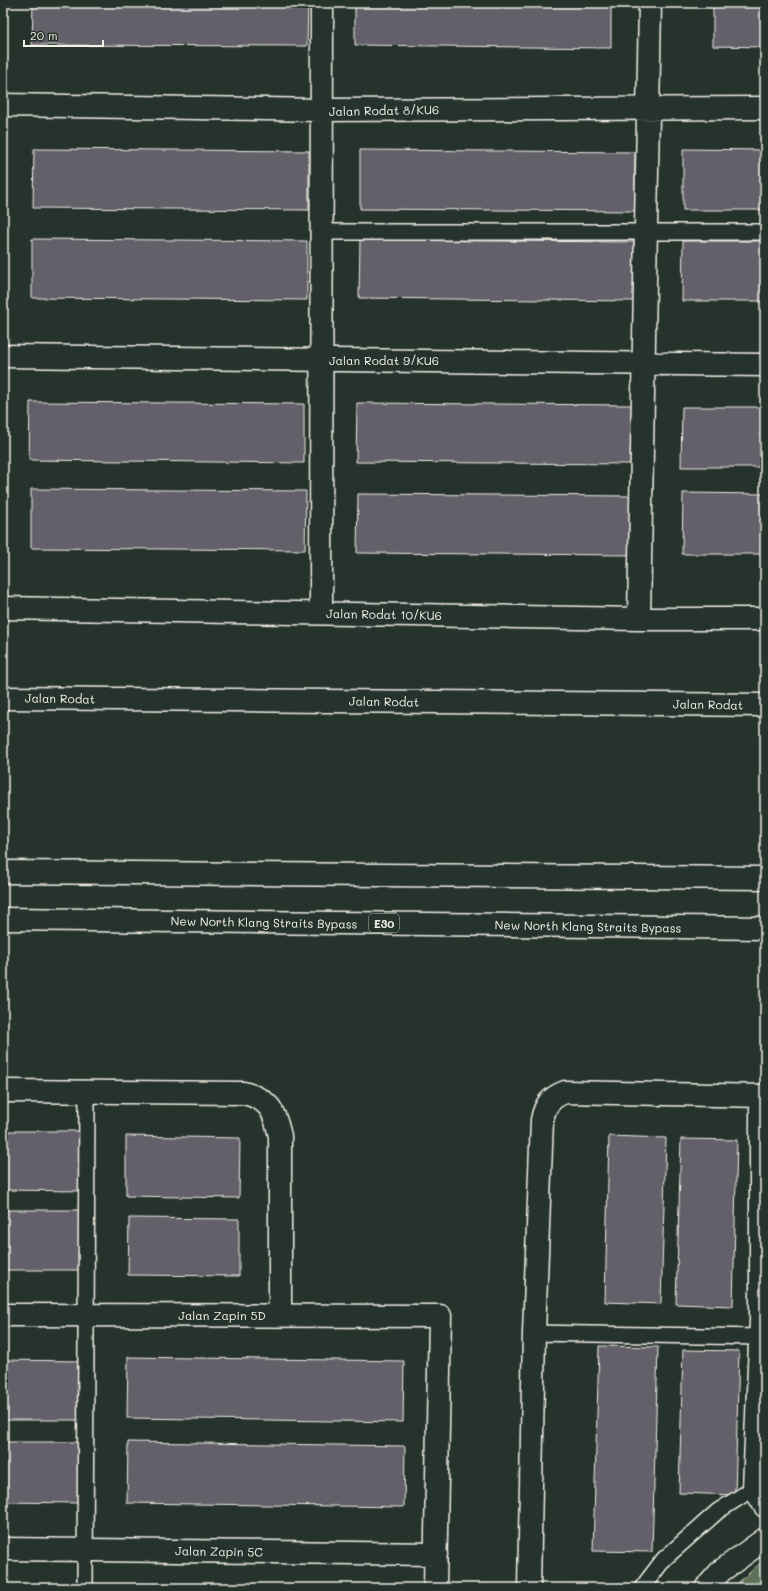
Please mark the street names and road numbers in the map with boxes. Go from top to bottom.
street label: Jalan Rodat 8/KU6 [329,101,439,119]
street label: Jalan Rodat 9/KU6 [329,352,439,368]
street label: Jalan Rodat 10/KU6 [326,605,442,623]
street label: Jalan Rodat [25,689,95,707]
street label: Jalan Rodat [349,692,419,710]
street label: Jalan Rodat [673,695,743,713]
street label: New North Klang Straits Bypass [170,912,358,932]
road number: E30 [369,914,399,932]
street label: New North Klang Straits Bypass [494,916,682,936]
street label: Jalan Zapin 5D [178,1307,266,1323]
street label: Jalan Zapin 5C [175,1542,263,1560]

